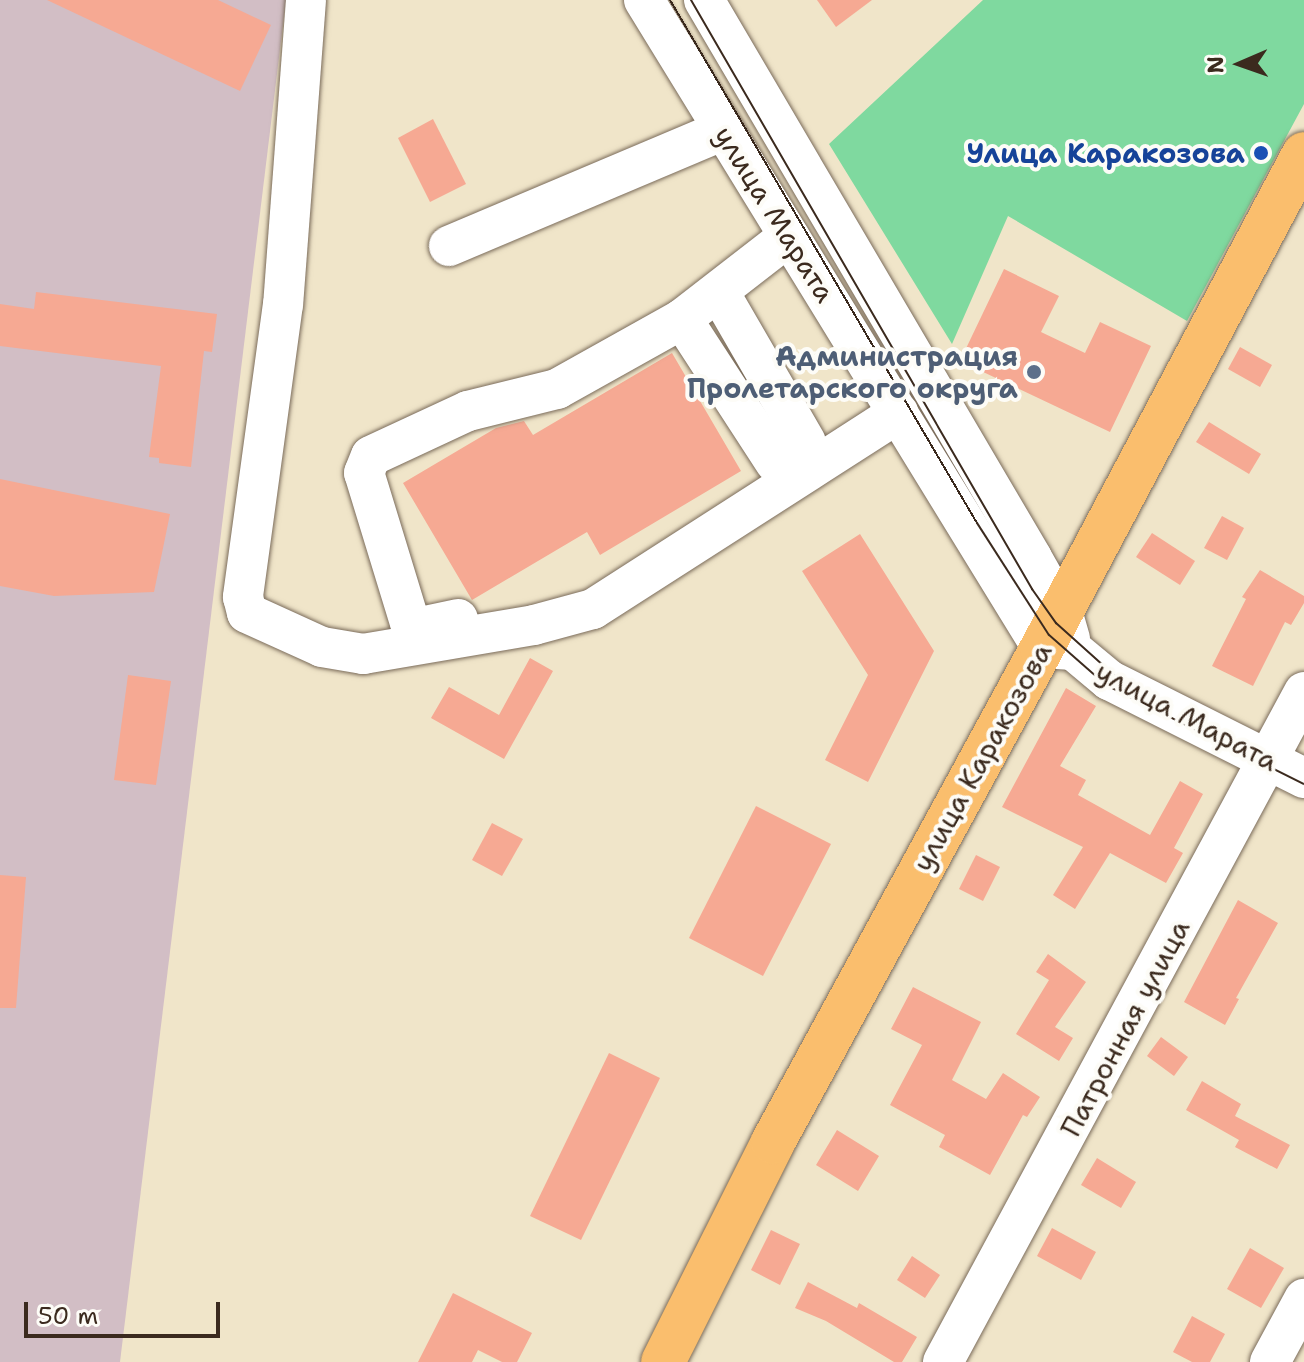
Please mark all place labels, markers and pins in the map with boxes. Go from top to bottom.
place label: Улица Каракозова [966,136,1245,170]
marker: Улица Каракозова [1252,144,1270,162]
place label: Администрация Пролетарского округа [687,339,1018,405]
marker: Администрация Пролетарского округа [1025,363,1043,381]

